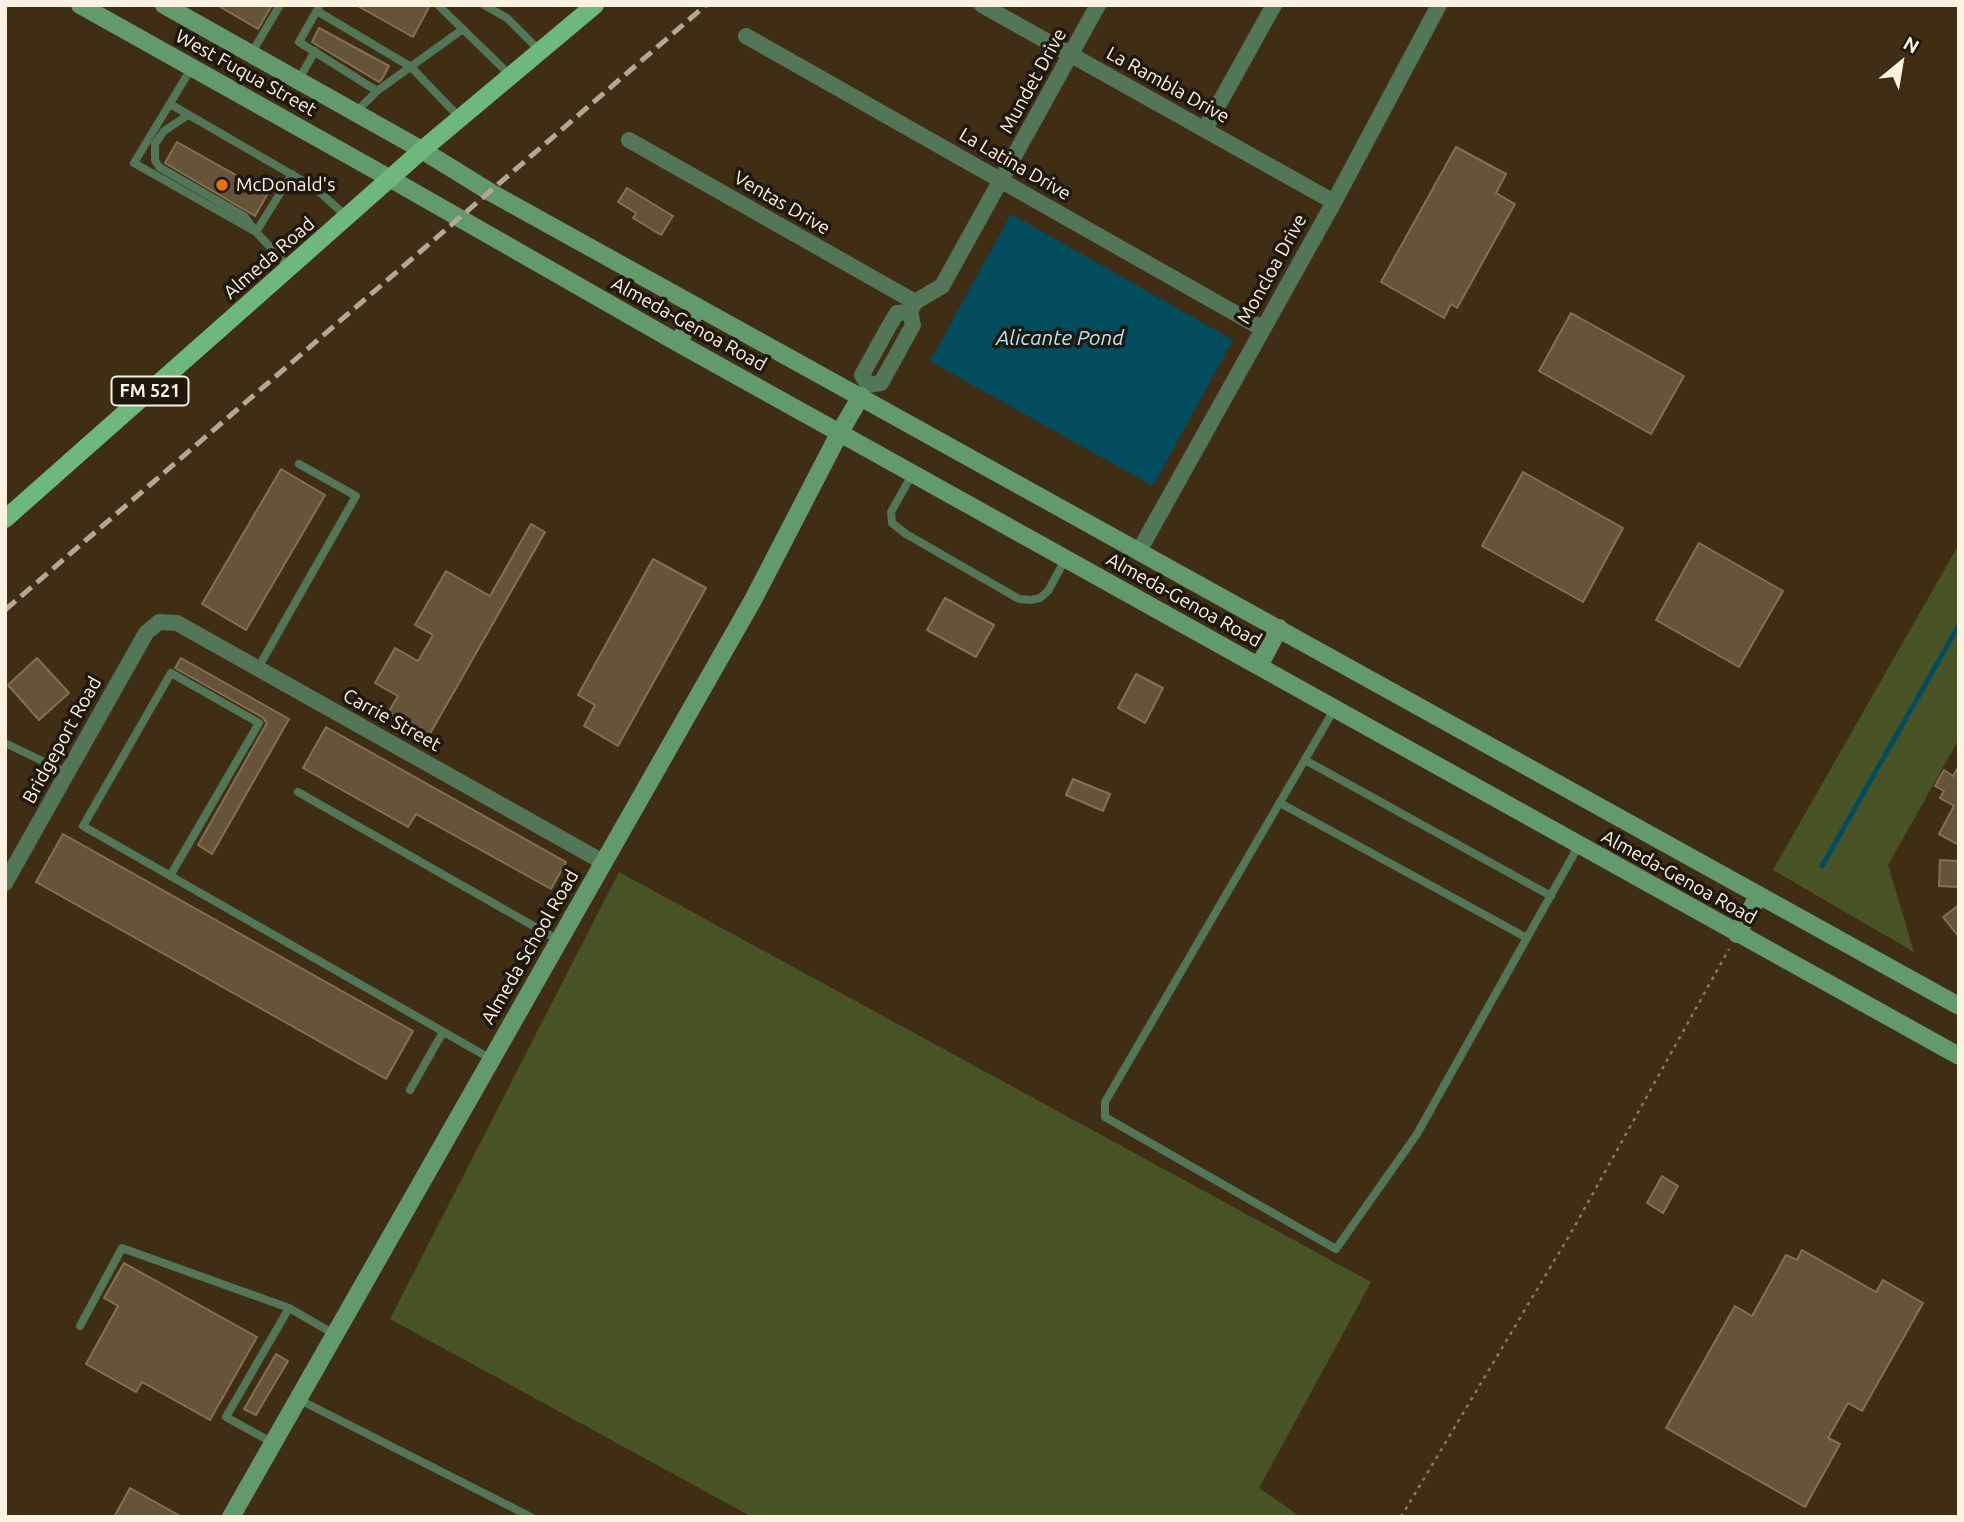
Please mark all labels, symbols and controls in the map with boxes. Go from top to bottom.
street label: West Fuqua Street [172,25,320,121]
street label: Mundet Drive [995,25,1071,137]
north arrow [1866,28,1936,98]
text: N [1900,32,1923,58]
street label: La Rambla Drive [1103,42,1233,128]
street label: La Latina Drive [955,123,1075,205]
street label: Ventas Drive [730,166,834,240]
place label: McDonald's [236,174,335,196]
marker: McDonald's [214,177,230,193]
street label: Moncloa Drive [1232,210,1312,328]
street label: Almeda Road [219,212,319,304]
street label: Almeda-Genoa Road [608,272,770,376]
water label: Alicante Pond [996,325,1124,351]
road number: FM 521 [111,376,188,405]
street label: Almeda-Genoa Road [1103,548,1265,652]
street label: Bridgeport Road [18,673,106,807]
street label: Carrie Street [339,684,445,756]
street label: Almeda-Genoa Road [1598,825,1760,929]
street label: Almeda School Road [477,866,583,1028]

